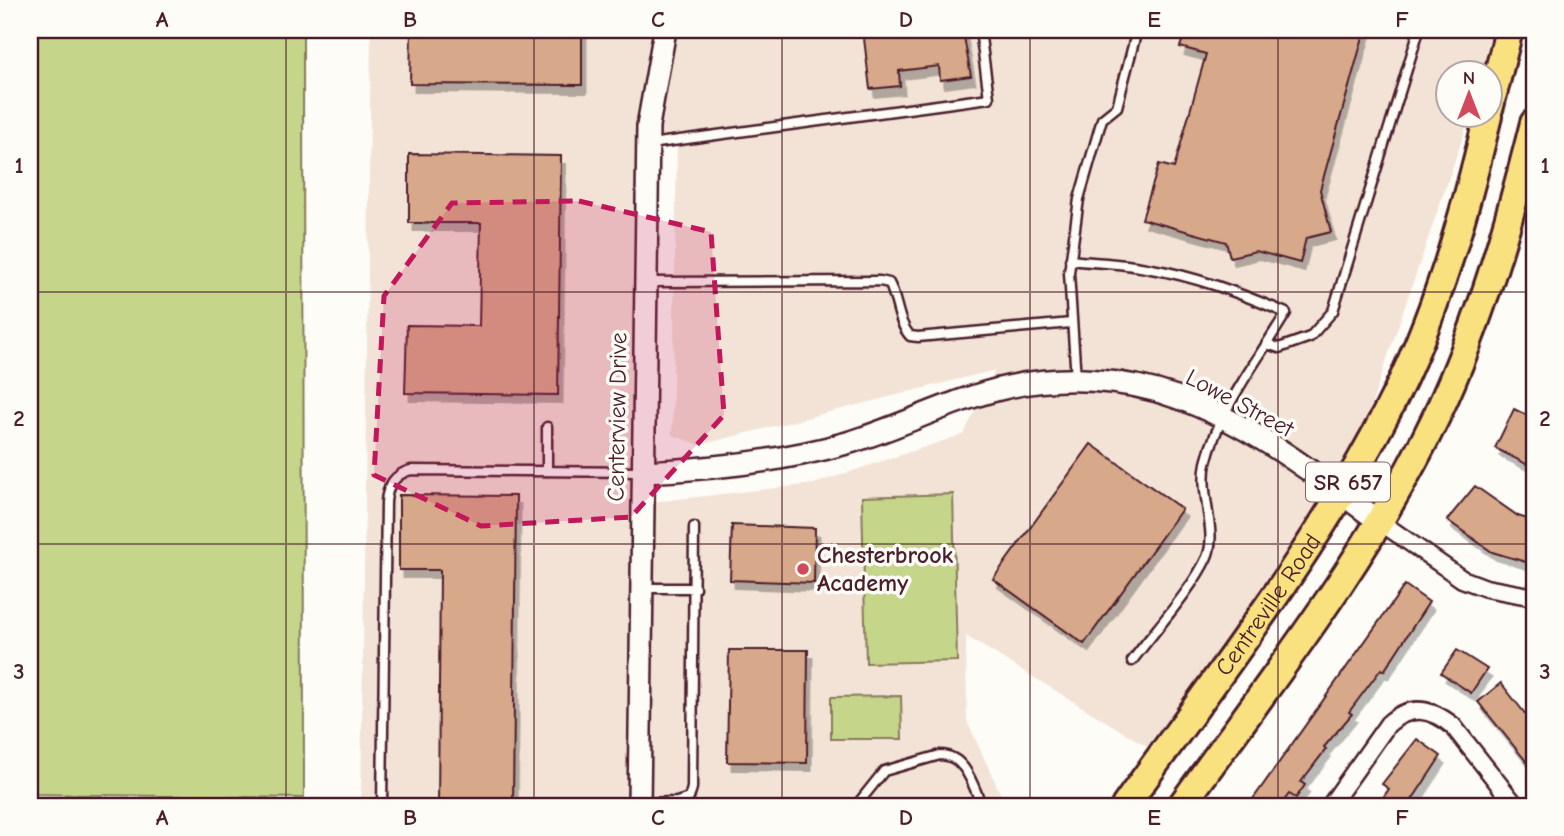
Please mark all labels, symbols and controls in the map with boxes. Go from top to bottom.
text: A [156,6,169,33]
text: B [403,6,417,33]
text: C [651,6,665,33]
text: D [899,6,913,33]
text: E [1147,6,1161,33]
text: F [1395,6,1409,33]
north arrow [1434,60,1504,130]
text: N [1463,67,1475,89]
text: 1 [14,152,24,179]
text: 1 [1540,152,1550,179]
street label: Centerview Drive [602,332,632,502]
street label: Lowe Street [1181,363,1300,444]
text: 2 [13,405,25,432]
text: 2 [1539,405,1551,432]
road number: SR 657 [1306,462,1390,502]
street label: Centreville Road [1209,529,1327,681]
place label: Chesterbrook Academy [817,541,954,597]
marker: Chesterbrook Academy [795,561,811,577]
text: 3 [13,658,25,685]
text: 3 [1539,658,1551,685]
text: A [156,804,169,831]
text: B [403,804,417,831]
text: C [651,804,665,831]
text: D [899,804,913,831]
text: E [1147,804,1161,831]
text: F [1395,804,1409,831]

